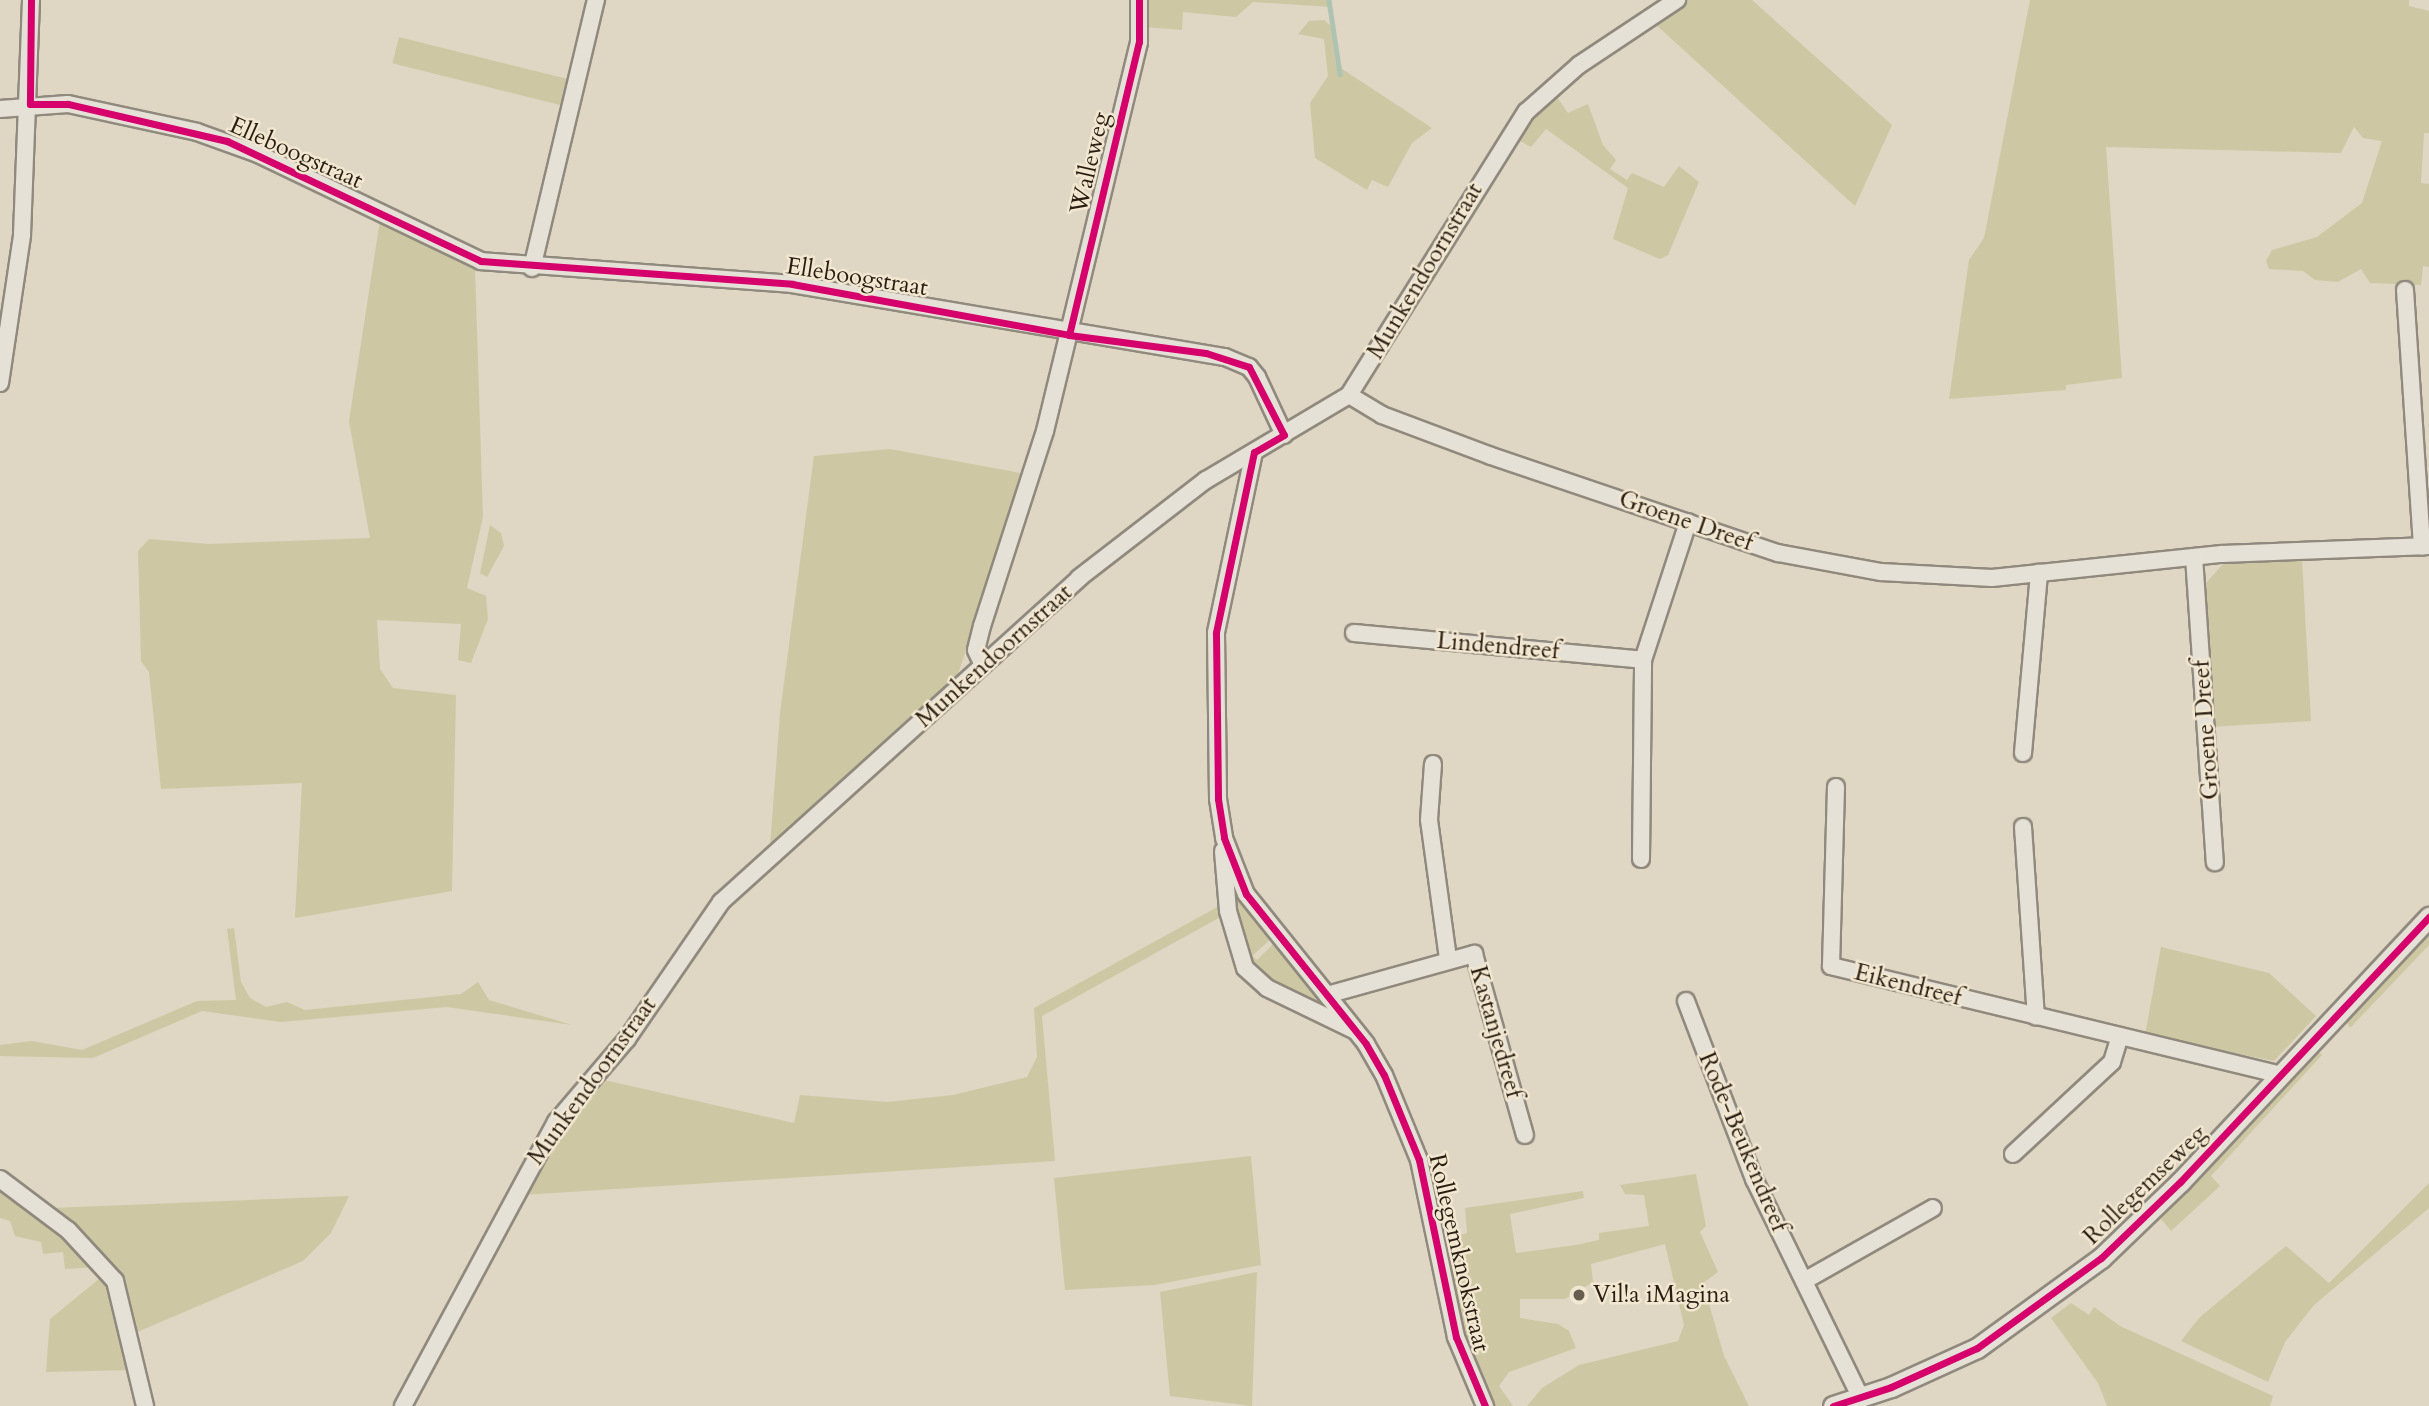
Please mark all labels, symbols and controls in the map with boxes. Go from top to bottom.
street label: Walleweg [1064,109,1116,217]
street label: Elleboogstraat [225,111,367,195]
street label: Munkendoornstraat [1361,178,1489,364]
street label: Elleboogstraat [784,252,930,302]
street label: Groene Dreef [1615,485,1757,557]
street label: Munkendoornstraat [910,578,1078,734]
street label: Lindendreef [1436,626,1560,666]
street label: Groene Dreef [2187,659,2225,801]
street label: Eikendreef [1851,958,1965,1012]
street label: Kastanjedreef [1463,963,1529,1101]
street label: Munkendoornstraat [521,991,663,1171]
street label: Rode-Beukendreef [1692,1048,1794,1236]
street label: Rollegemseweg [2077,1119,2213,1251]
street label: Rollegemknokstraat [1422,1151,1496,1355]
place label: Vil!a iMagina [1593,1281,1730,1309]
marker: Vil!a iMagina [1571,1287,1587,1303]

